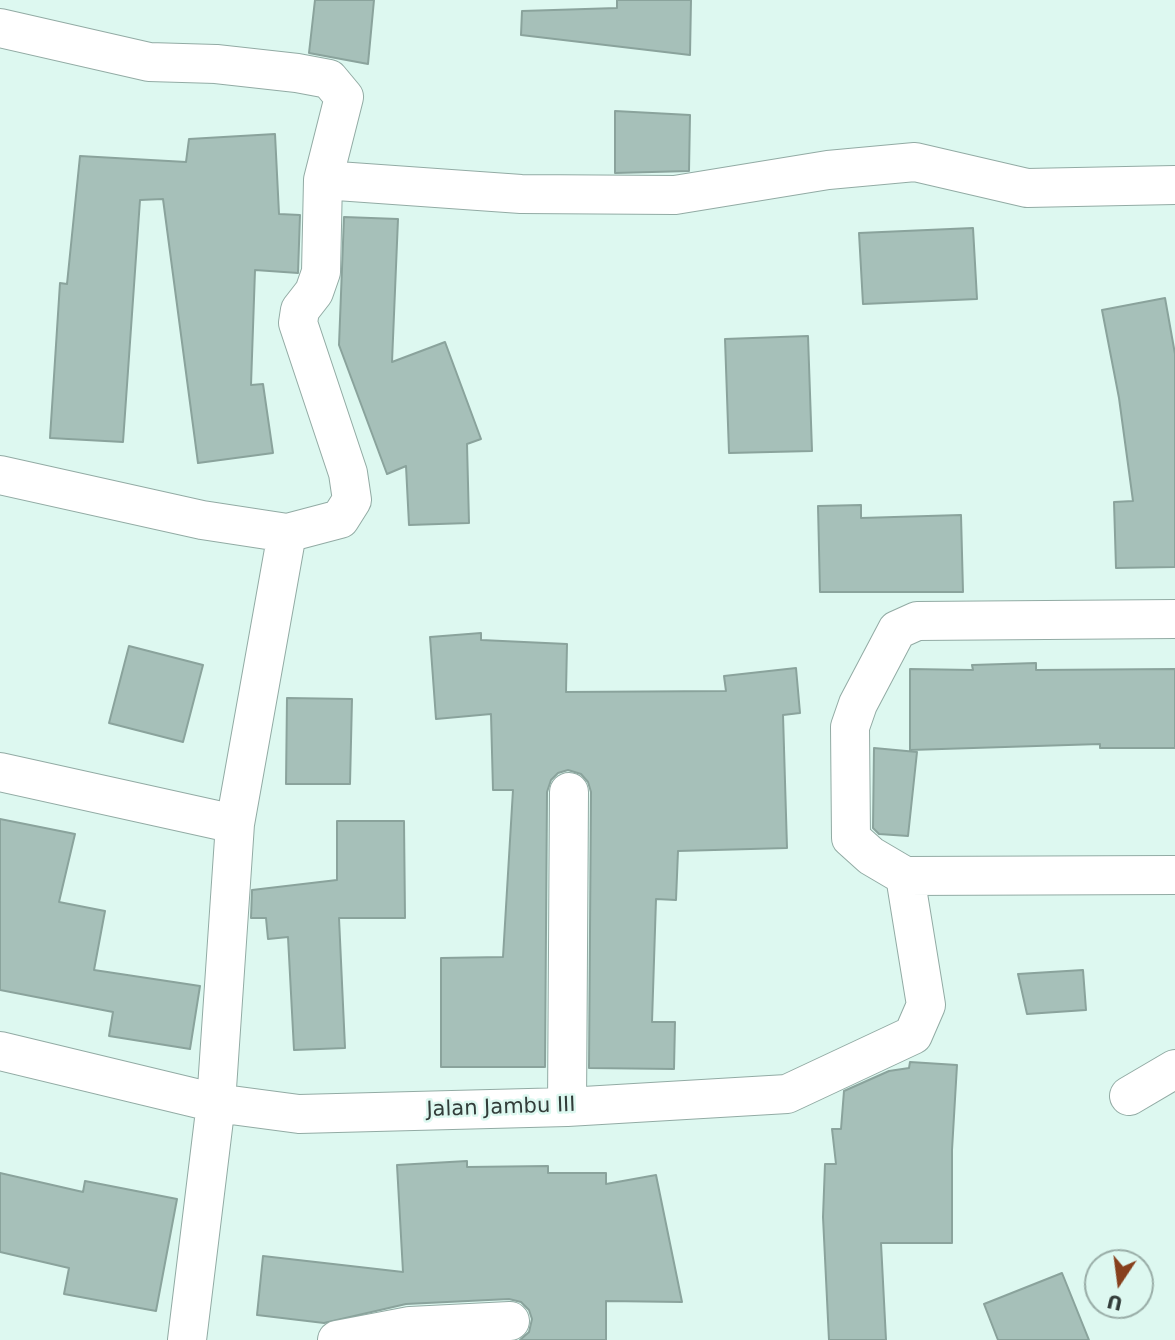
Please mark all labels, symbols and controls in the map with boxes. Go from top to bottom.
street label: Jalan Jambu III [426,1093,576,1123]
north arrow [1084,1249,1154,1319]
text: U [1105,1290,1125,1315]

